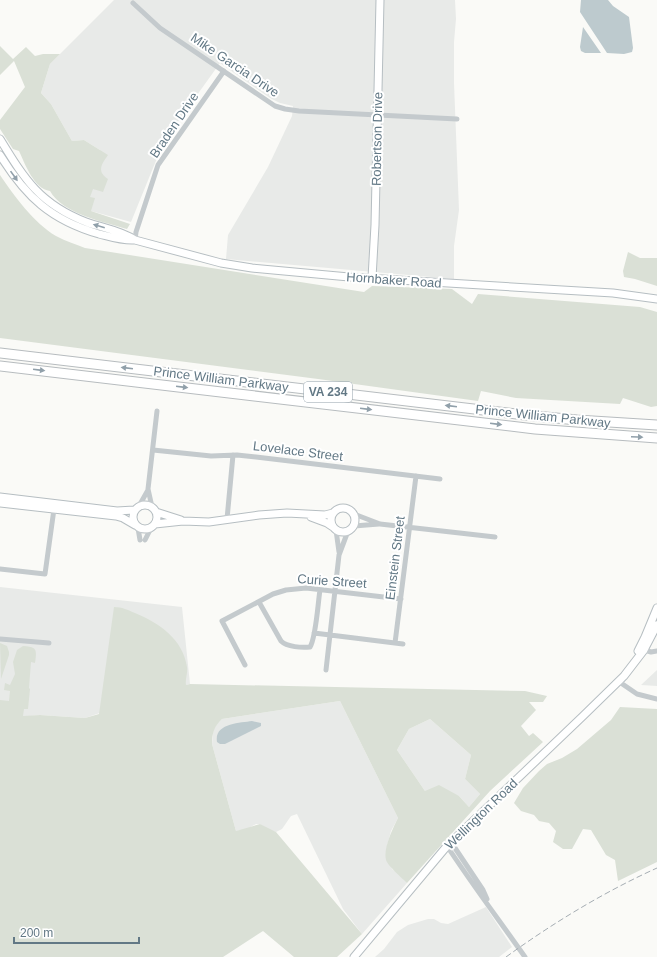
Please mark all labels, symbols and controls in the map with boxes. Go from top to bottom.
street label: Mike Garcia Drive [188,30,282,100]
street label: Braden Drive [147,89,201,161]
street label: Robertson Drive [369,92,385,186]
one-way arrow [10,171,18,181]
one-way arrow [92,223,104,229]
street label: Hornbaker Road [346,269,442,291]
street label: Prince William Parkway [153,363,290,395]
one-way arrow [121,365,133,371]
one-way arrow [33,367,45,374]
road number: VA 234 [304,382,352,402]
one-way arrow [176,384,188,390]
street label: Prince William Parkway [475,401,612,431]
one-way arrow [445,403,457,410]
one-way arrow [360,406,373,412]
one-way arrow [490,421,502,427]
one-way arrow [631,433,643,440]
street label: Lovelace Street [252,438,344,464]
street label: Einstein Street [382,515,408,601]
street label: Curie Street [297,571,367,591]
street label: Wellington Road [442,776,520,852]
scale bar [14,919,139,945]
text: 200 m [20,926,53,940]

